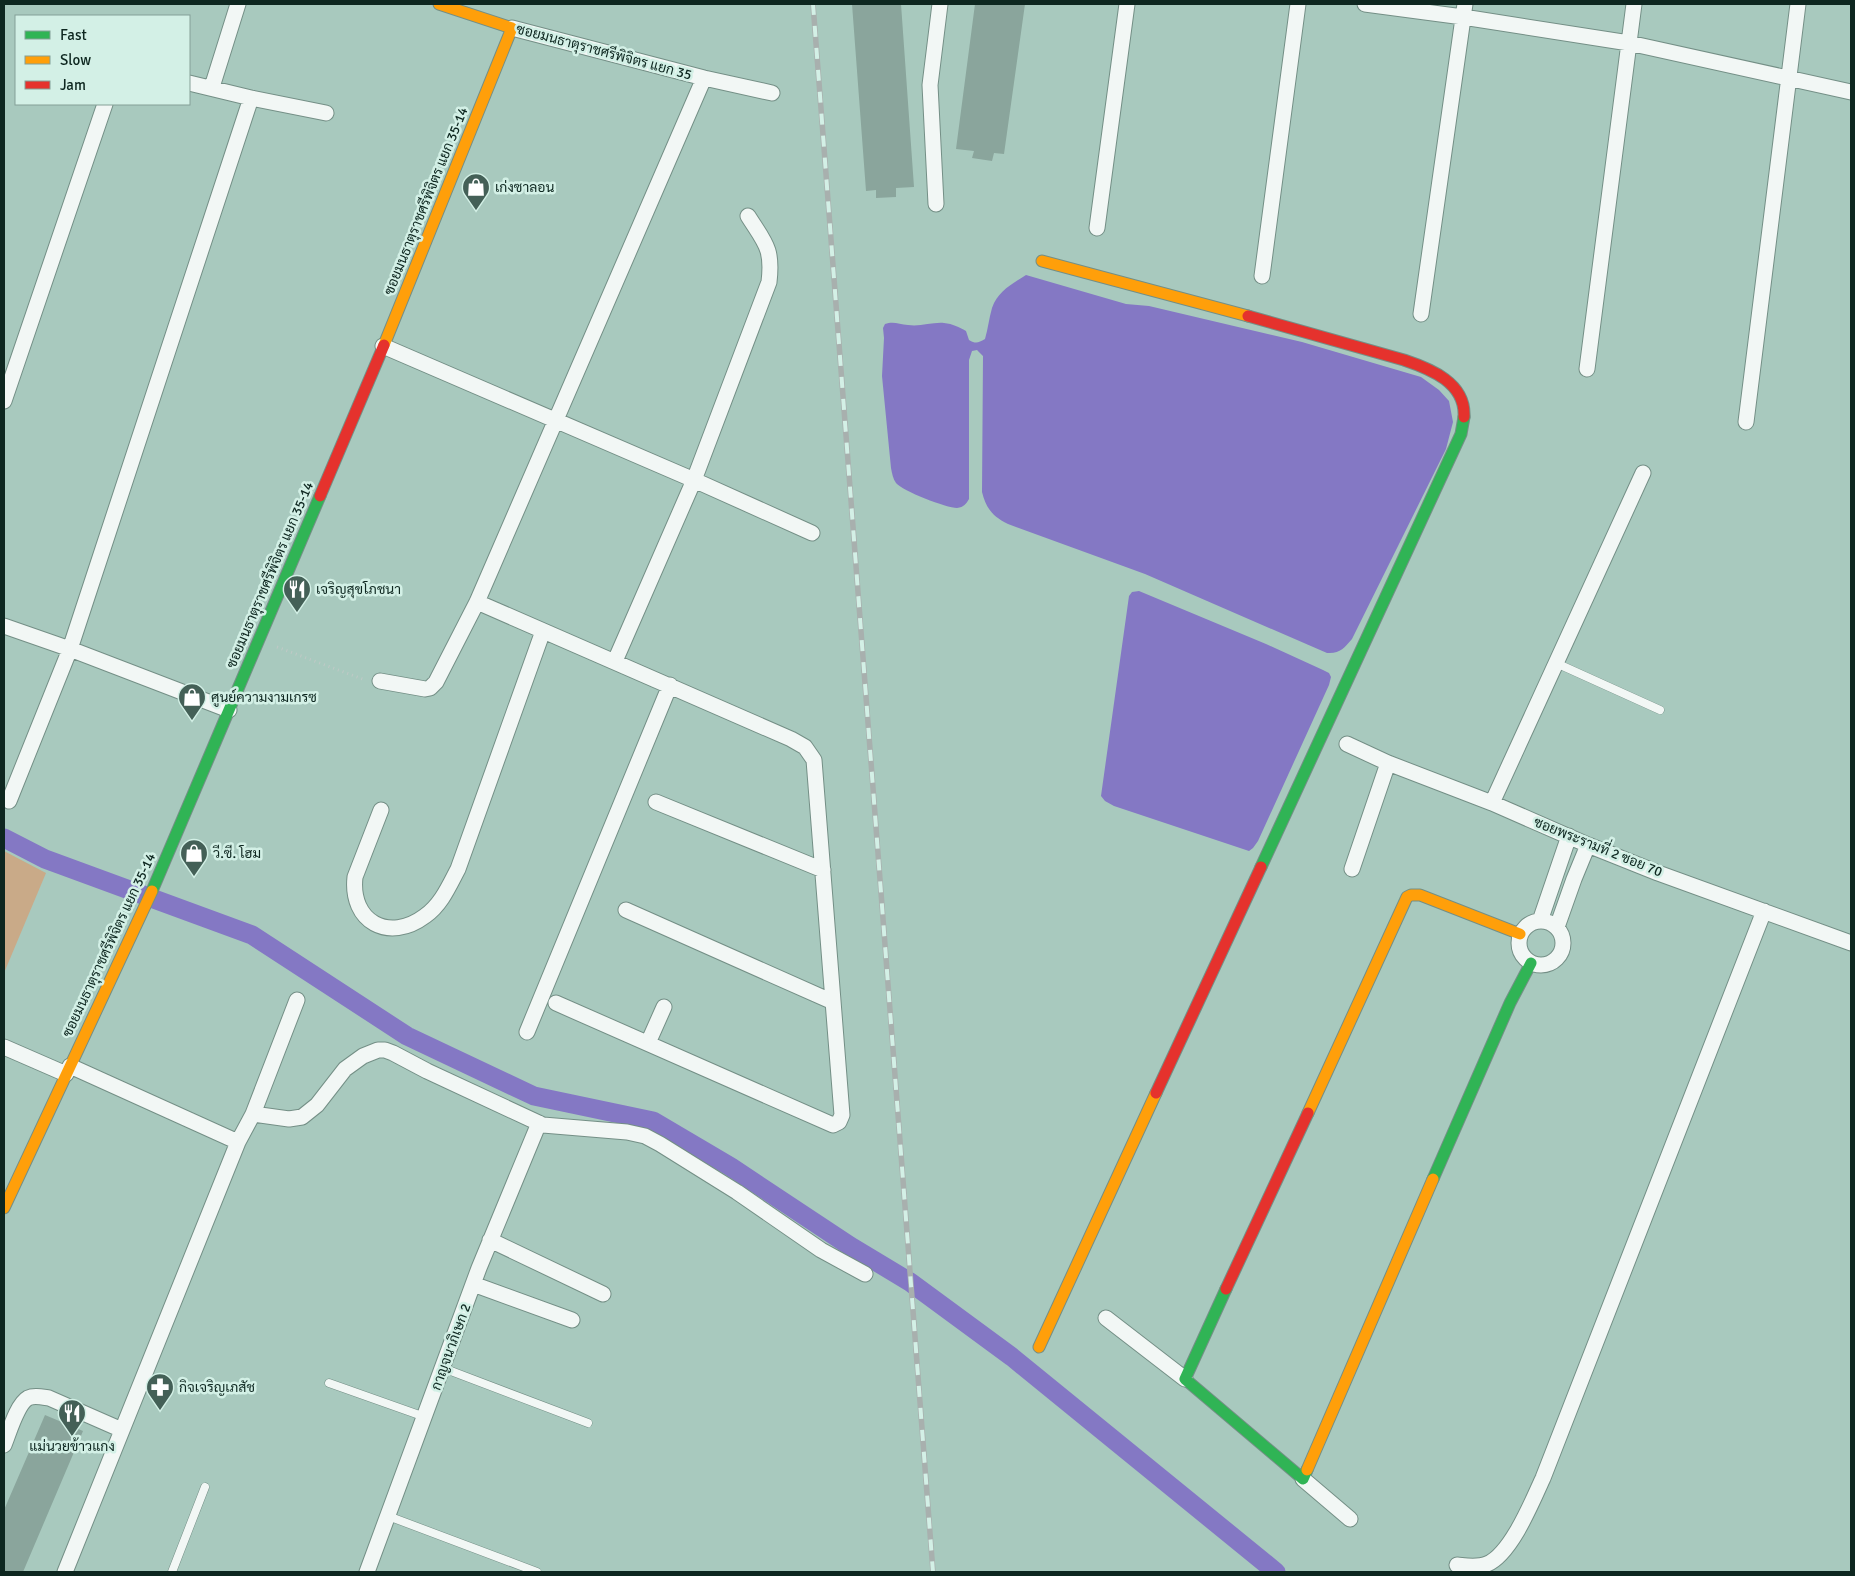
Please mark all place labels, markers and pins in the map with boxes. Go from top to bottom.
shop icon: เก่งซาลอน [461,172,491,211]
place label: เก่งซาลอน [495,179,555,196]
restaurant icon: เจริญสุขโภชนา [282,574,312,613]
place label: เจริญสุขโภชนา [316,581,401,599]
shop icon: ศูนย์ความงามเกรซ [177,682,207,721]
place label: ศูนย์ความงามเกรซ [211,688,317,707]
shop icon: วี.ซี. โฮม [179,838,209,877]
place label: วี.ซี. โฮม [212,844,261,862]
pharmacy icon: กิจเจริญเภสัช [145,1372,175,1411]
place label: กิจเจริญเภสัช [179,1379,255,1396]
restaurant icon: แม่นวยข้าวแกง [57,1398,87,1437]
place label: แม่นวยข้าวแกง [29,1437,115,1455]

